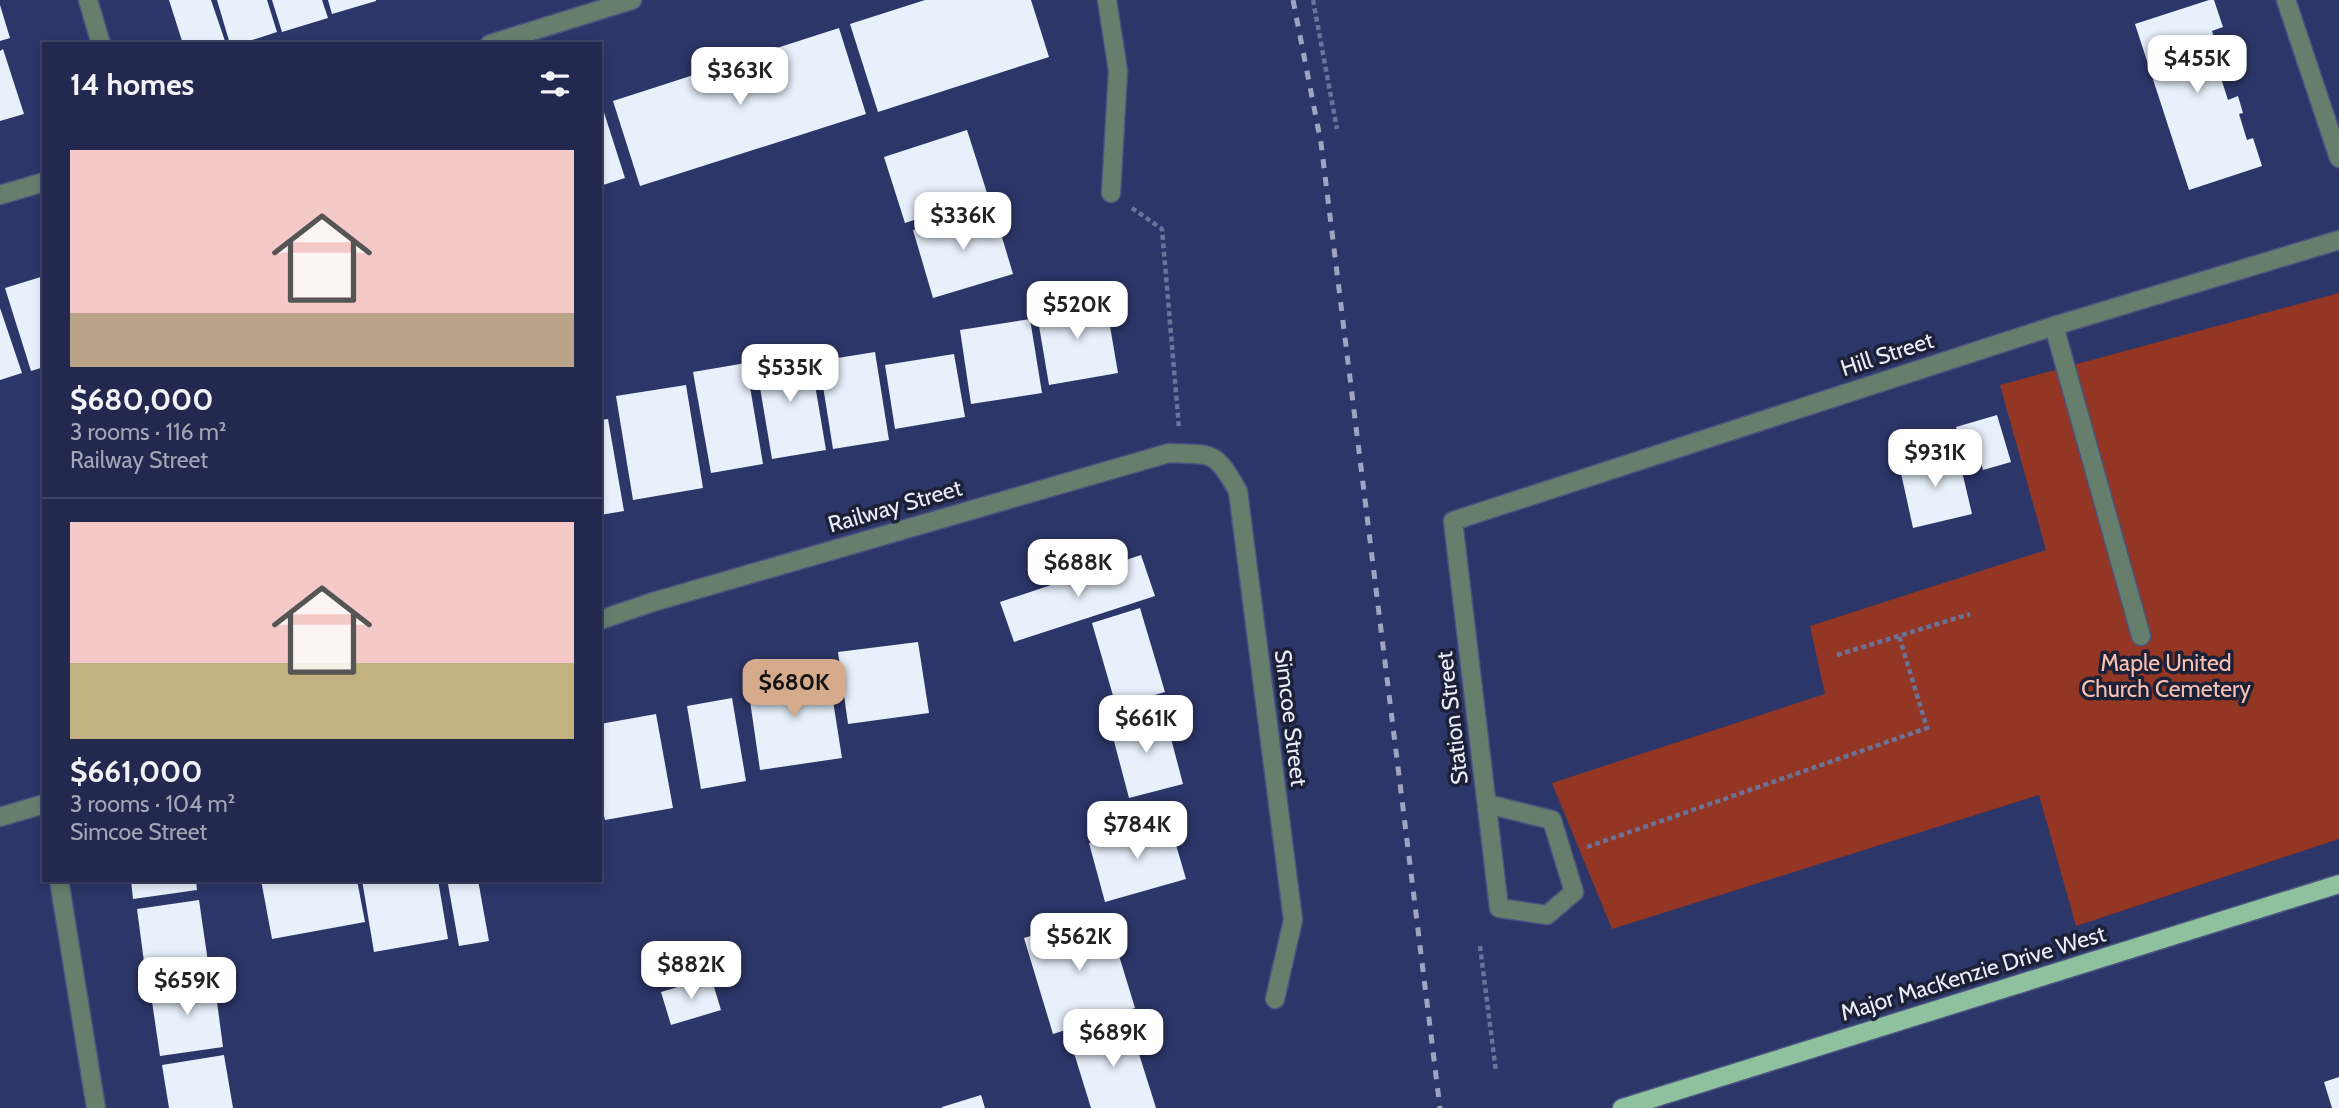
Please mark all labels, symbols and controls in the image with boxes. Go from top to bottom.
pin: $455K [2148,36,2246,95]
text: $455K [2164,44,2230,72]
pin: $363K [691,48,789,107]
text: $363K [707,56,773,84]
icon: filters [536,65,574,103]
text: 14 homes [70,66,194,103]
pin: $336K [914,192,1012,252]
icon: home [259,195,385,321]
text: $336K [930,201,996,229]
pin: $520K [1028,282,1126,341]
text: $520K [1043,290,1111,318]
street label: Hill Street [1837,326,1937,382]
pin: $535K [741,344,839,404]
text: $535K [758,353,822,381]
text: $680,000 [70,381,213,418]
text: 3 rooms · 116 m² [70,418,226,446]
pin: $931K [1886,430,1984,489]
text: $931K [1904,438,1966,466]
text: Railway Street [70,446,208,474]
street label: Railway Street [825,473,965,538]
pin: $688K [1029,540,1127,599]
text: $688K [1044,548,1112,576]
icon: home [259,567,385,693]
street label: Simcoe Street [1269,648,1313,788]
park label: Maple United Church Cemetery [2081,649,2251,703]
street label: Station Street [1430,650,1474,786]
pin: $680K [745,660,843,719]
text: $680K [759,668,829,696]
pin: $661K [1097,696,1195,755]
text: $661K [1115,704,1177,732]
text: $661,000 [70,753,202,790]
text: 3 rooms · 104 m² [70,790,235,818]
pin: $784K [1088,802,1186,861]
text: $784K [1103,810,1171,838]
text: Simcoe Street [70,818,207,846]
pin: $562K [1030,914,1128,973]
street label: Major MacKenzie Drive West [1837,919,2109,1027]
text: $562K [1046,922,1112,950]
pin: $882K [642,942,740,1001]
text: $882K [657,950,725,978]
pin: $659K [138,958,236,1017]
text: $659K [154,966,220,994]
pin: $689K [1064,1010,1162,1069]
text: $689K [1079,1018,1147,1046]

